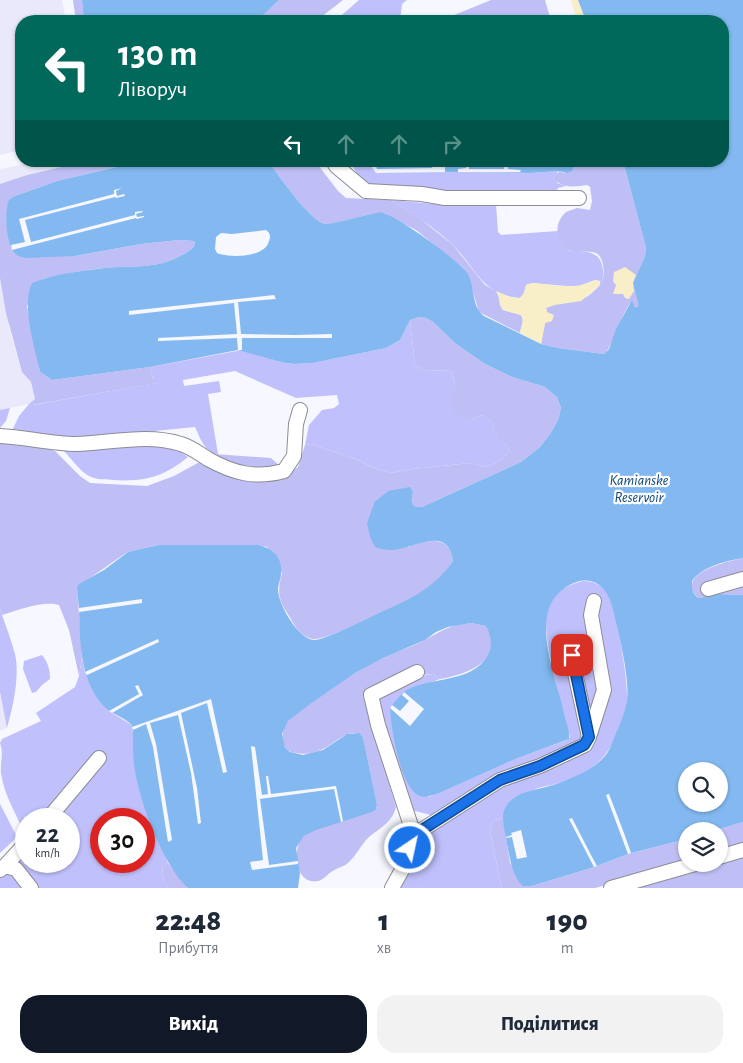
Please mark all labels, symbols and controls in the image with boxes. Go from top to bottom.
icon: left [35,35,100,100]
text: 130 m [118,37,197,72]
text: Ліворуч [118,78,187,100]
icon: left [279,130,307,158]
icon: ahead [332,130,360,158]
icon: ahead [385,130,413,158]
icon: right [438,130,466,158]
water label: Kamianske Reservoir [610,473,669,505]
pin [551,634,593,676]
icon: arrive [558,641,586,669]
map controls [678,762,728,872]
button: search [678,762,728,812]
speed limit sign: 30 [90,808,155,873]
position arrow [383,821,435,873]
text: 22 [36,822,59,847]
button: layers [678,822,728,872]
text: km/h [35,847,60,859]
text: 22:48 [155,906,221,936]
text: 1 [378,906,389,936]
text: 190 [546,906,588,936]
text: Прибуття [158,940,219,956]
text: хв [377,940,391,956]
text: m [561,940,573,956]
button: Вихід [20,995,367,1053]
button: Поділитися [377,995,723,1053]

